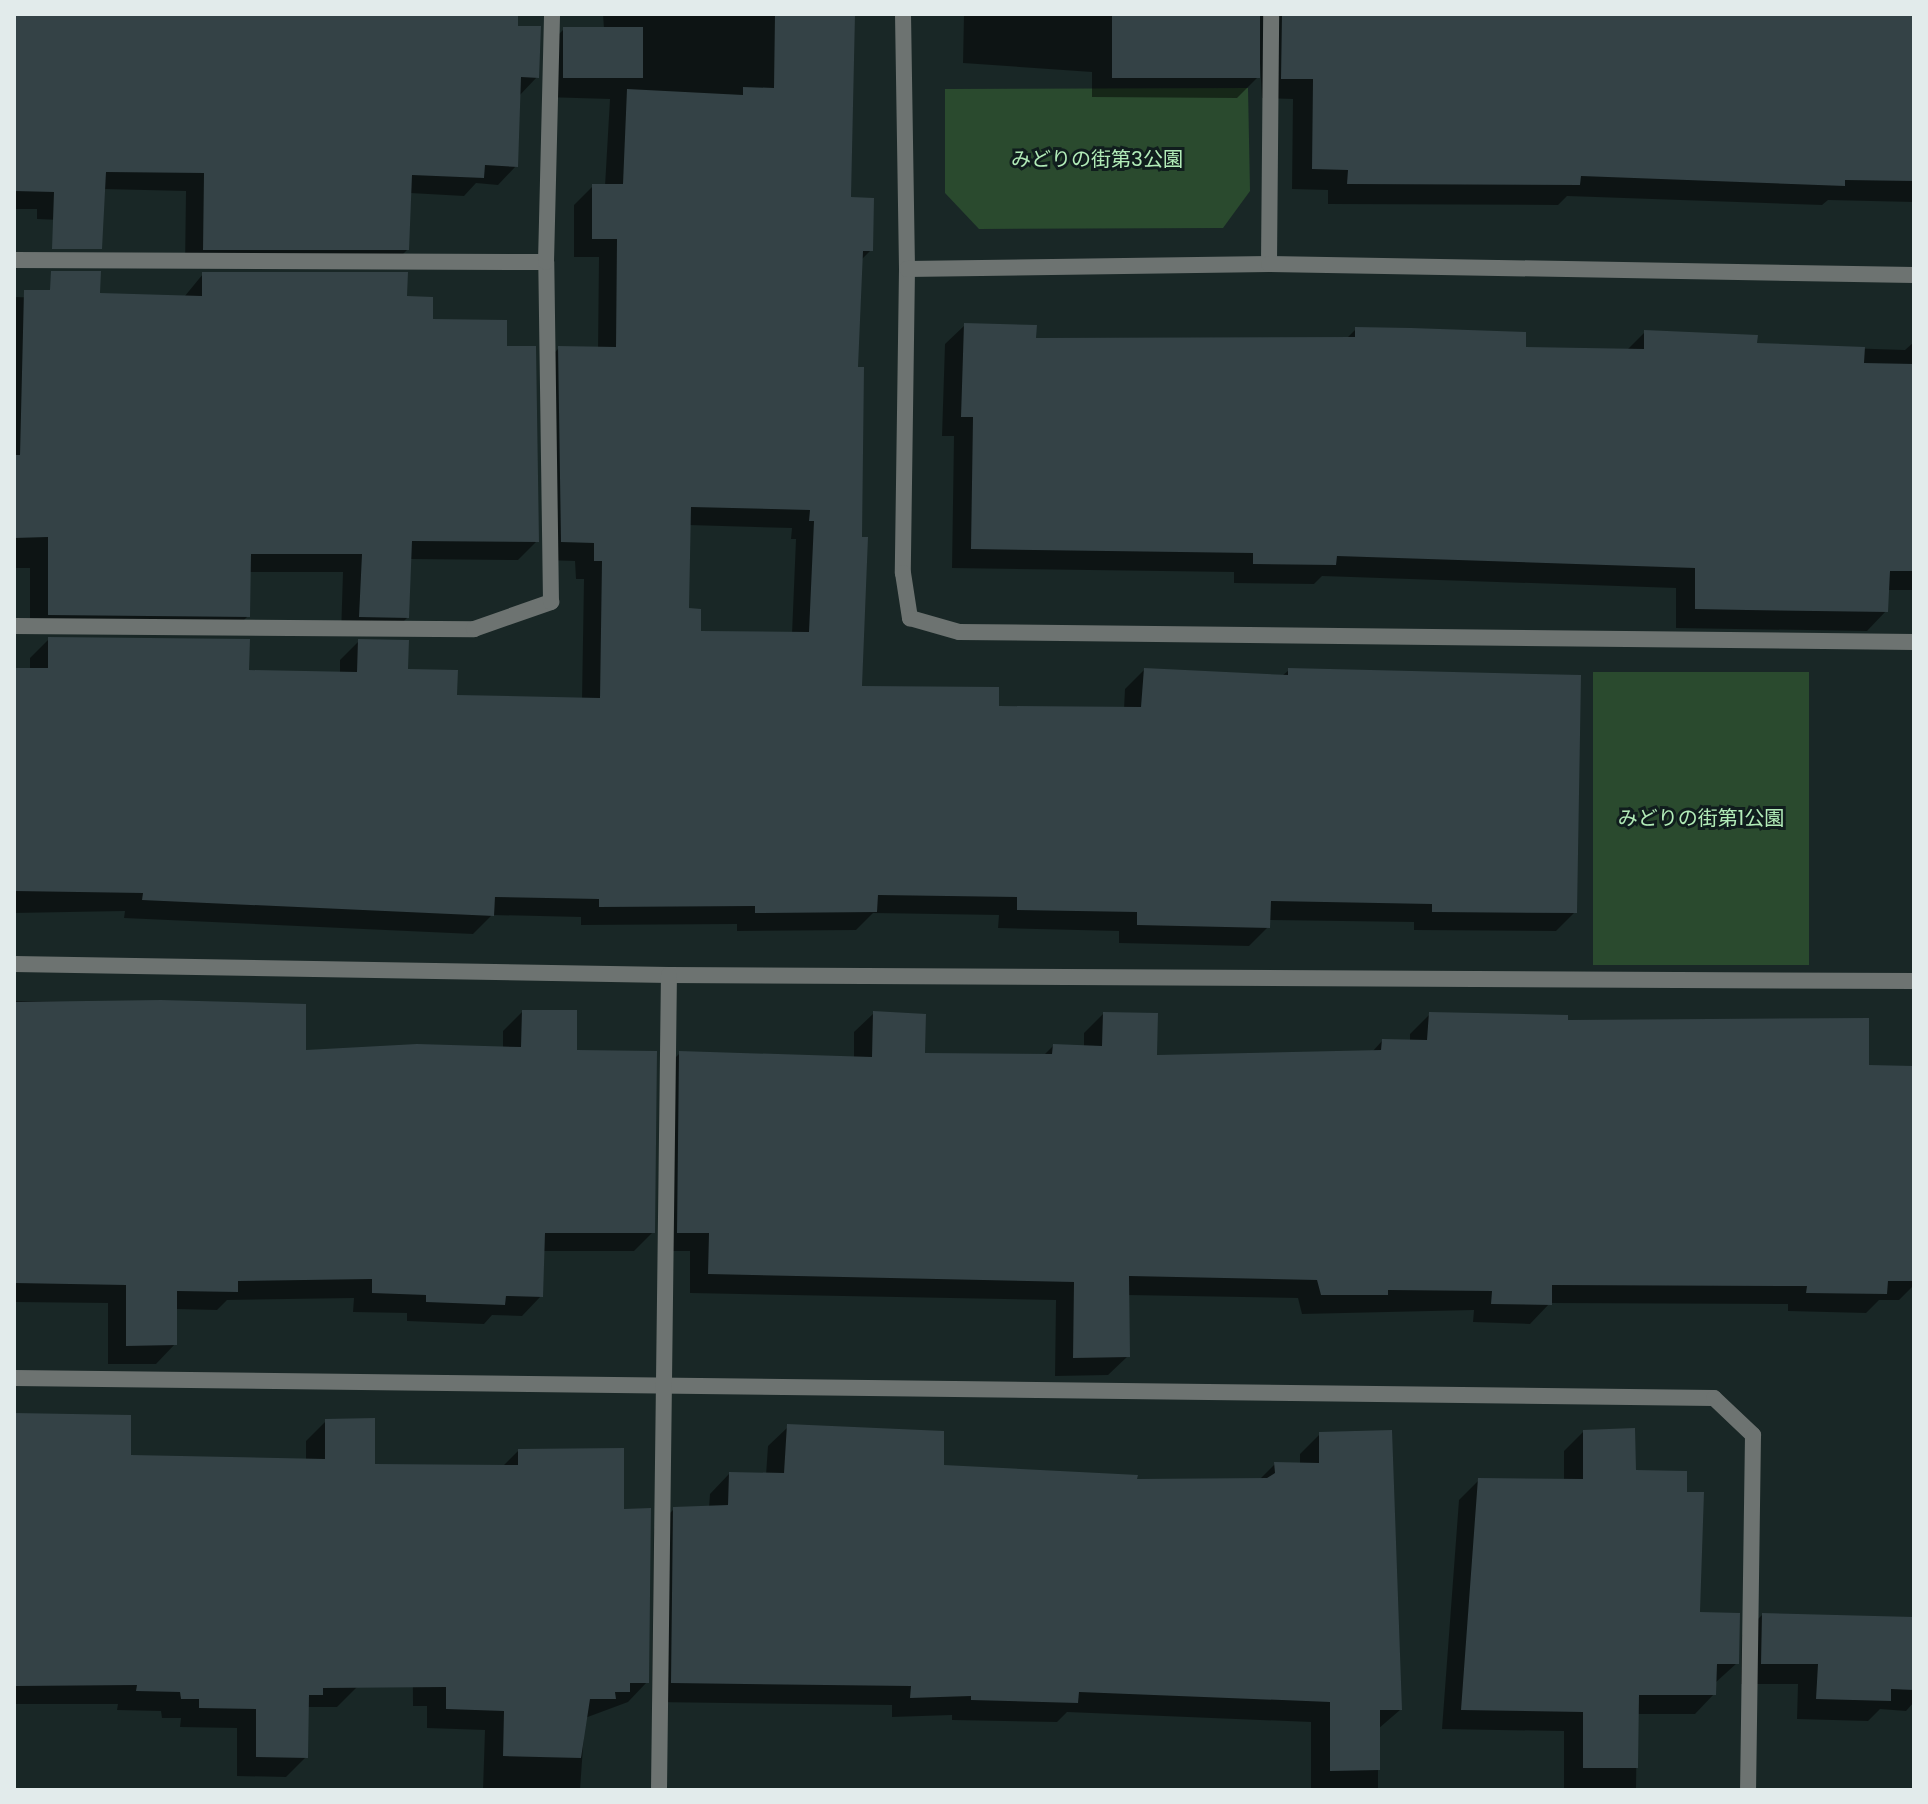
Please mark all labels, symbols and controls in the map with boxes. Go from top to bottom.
park label: みどりの街第3公園 [1011,147,1183,171]
park label: みどりの街第1公園 [1618,806,1784,830]

